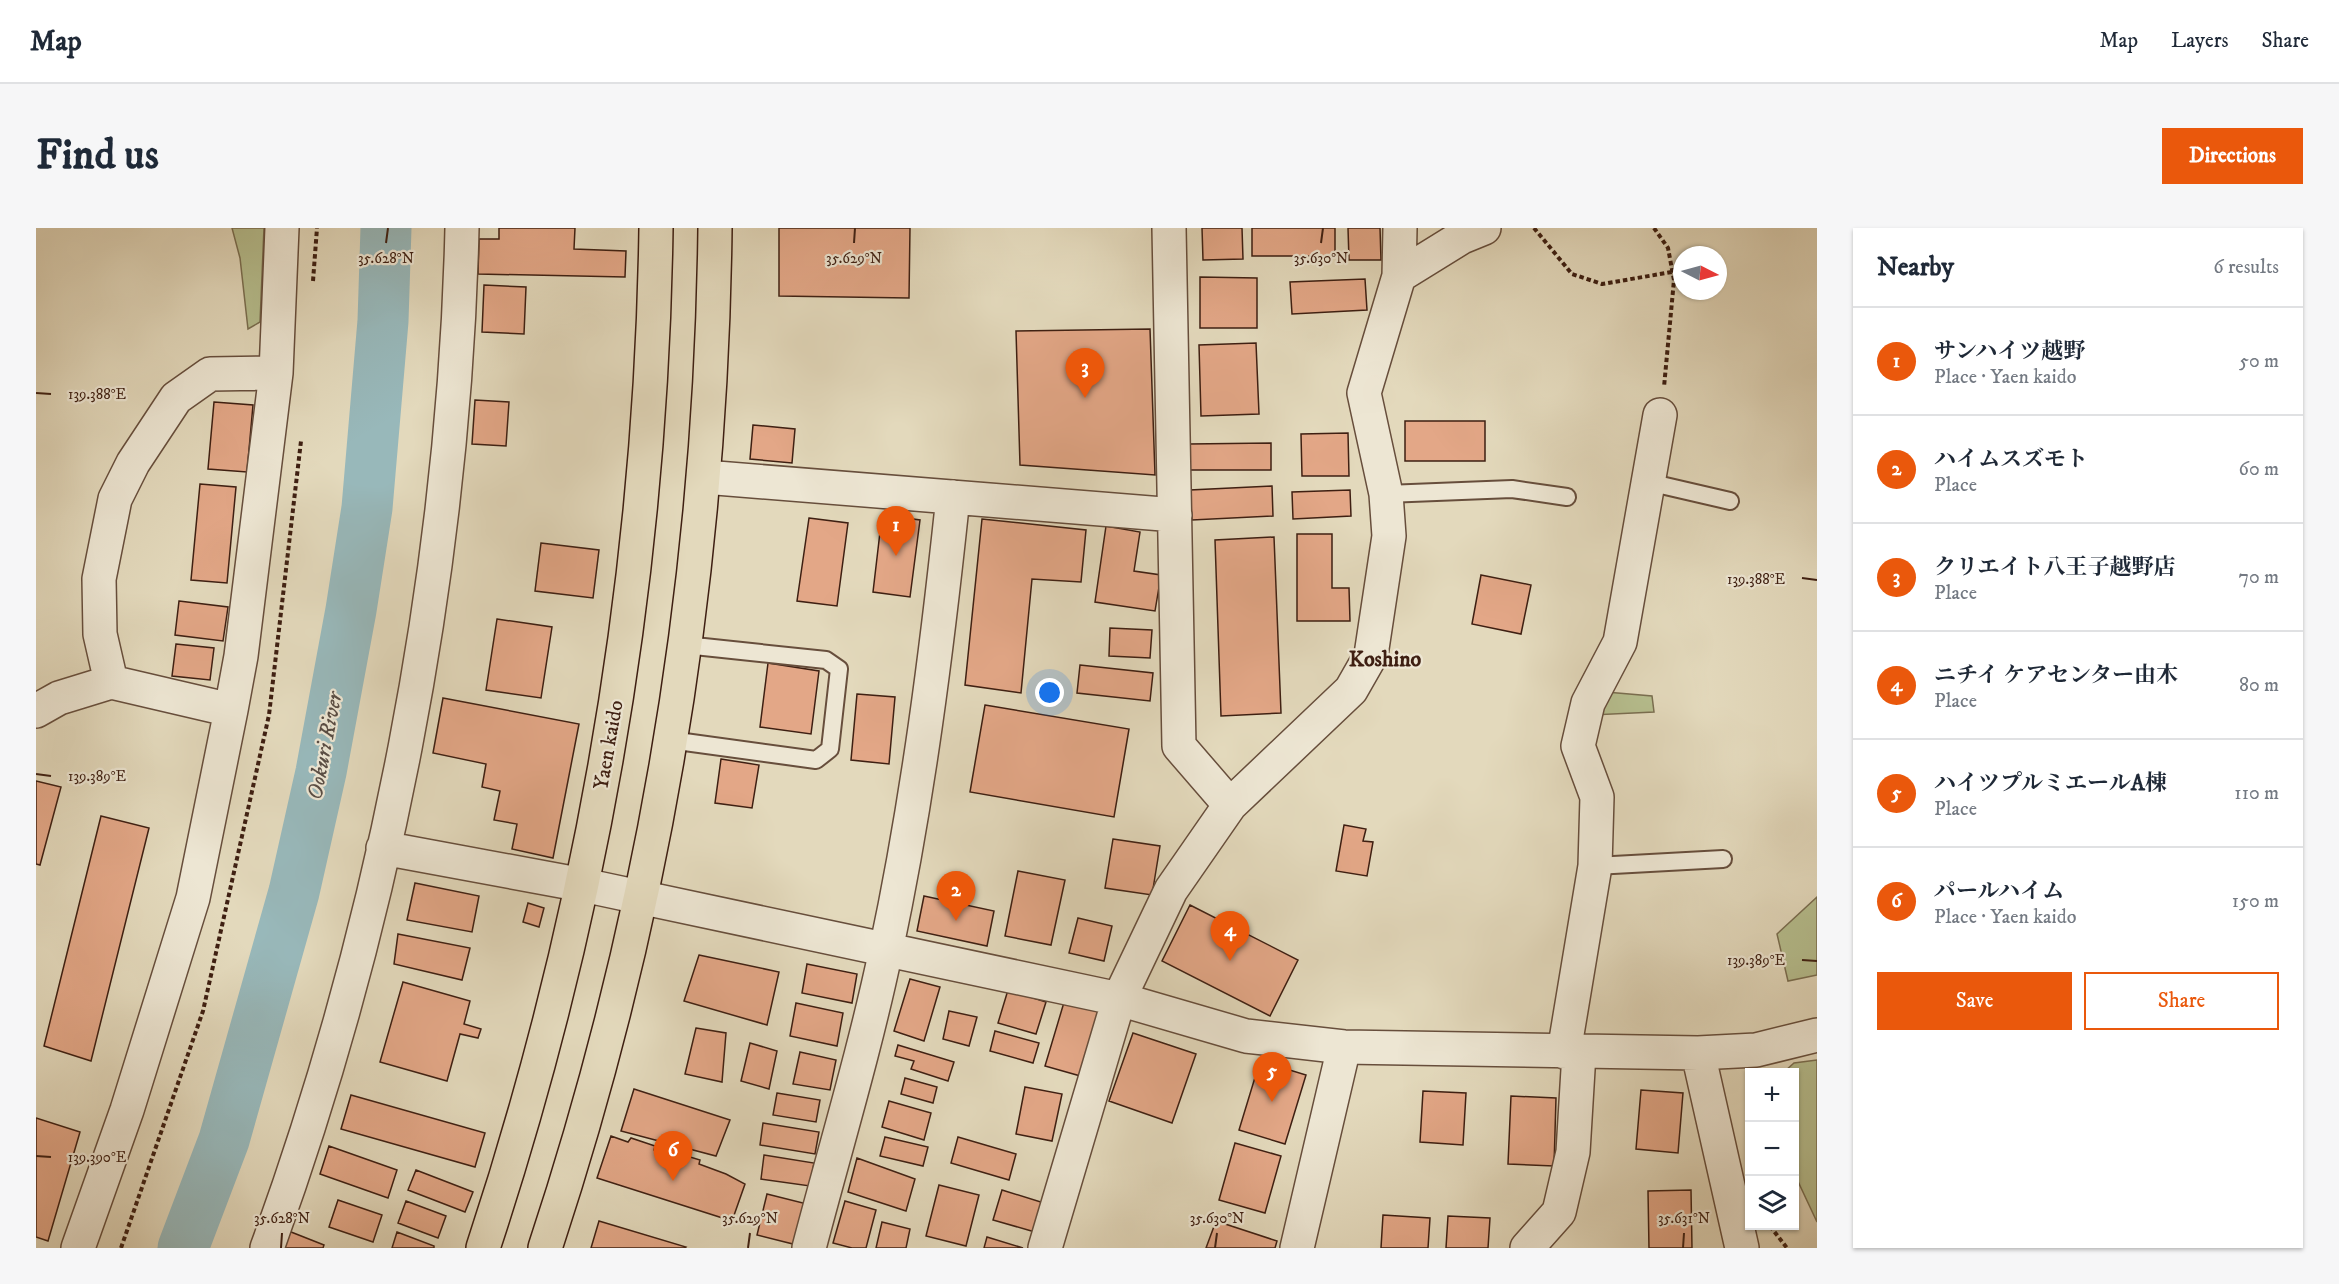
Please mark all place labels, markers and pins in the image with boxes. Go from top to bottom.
pin: 3 [1066,348,1104,398]
pin: 1 [876,506,916,556]
pin: 2 [936,872,976,921]
pin: 4 [1210,912,1250,961]
pin: 5 [1252,1052,1292,1102]
pin: 6 [654,1132,692,1181]

